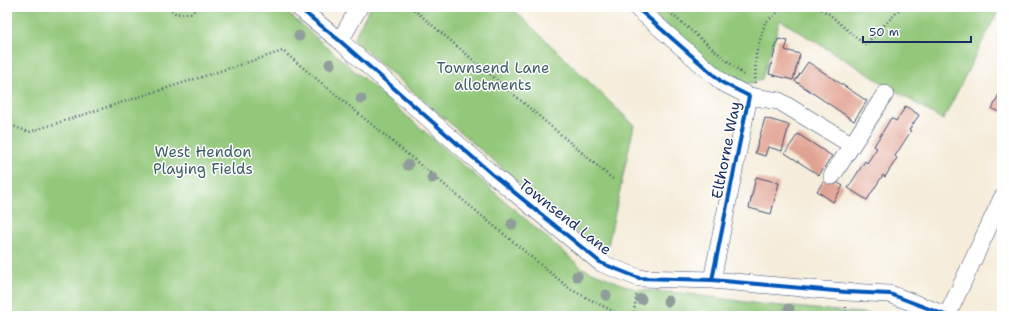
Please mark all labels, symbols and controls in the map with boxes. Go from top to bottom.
scale bar [863,18,971,44]
text: 50 m [869,24,899,40]
park label: Townsend Lane allotments [437,58,549,95]
street label: Elthorne Way [707,100,745,200]
park label: West Hendon Playing Fields [153,142,253,179]
street label: Townsend Lane [514,174,616,260]

